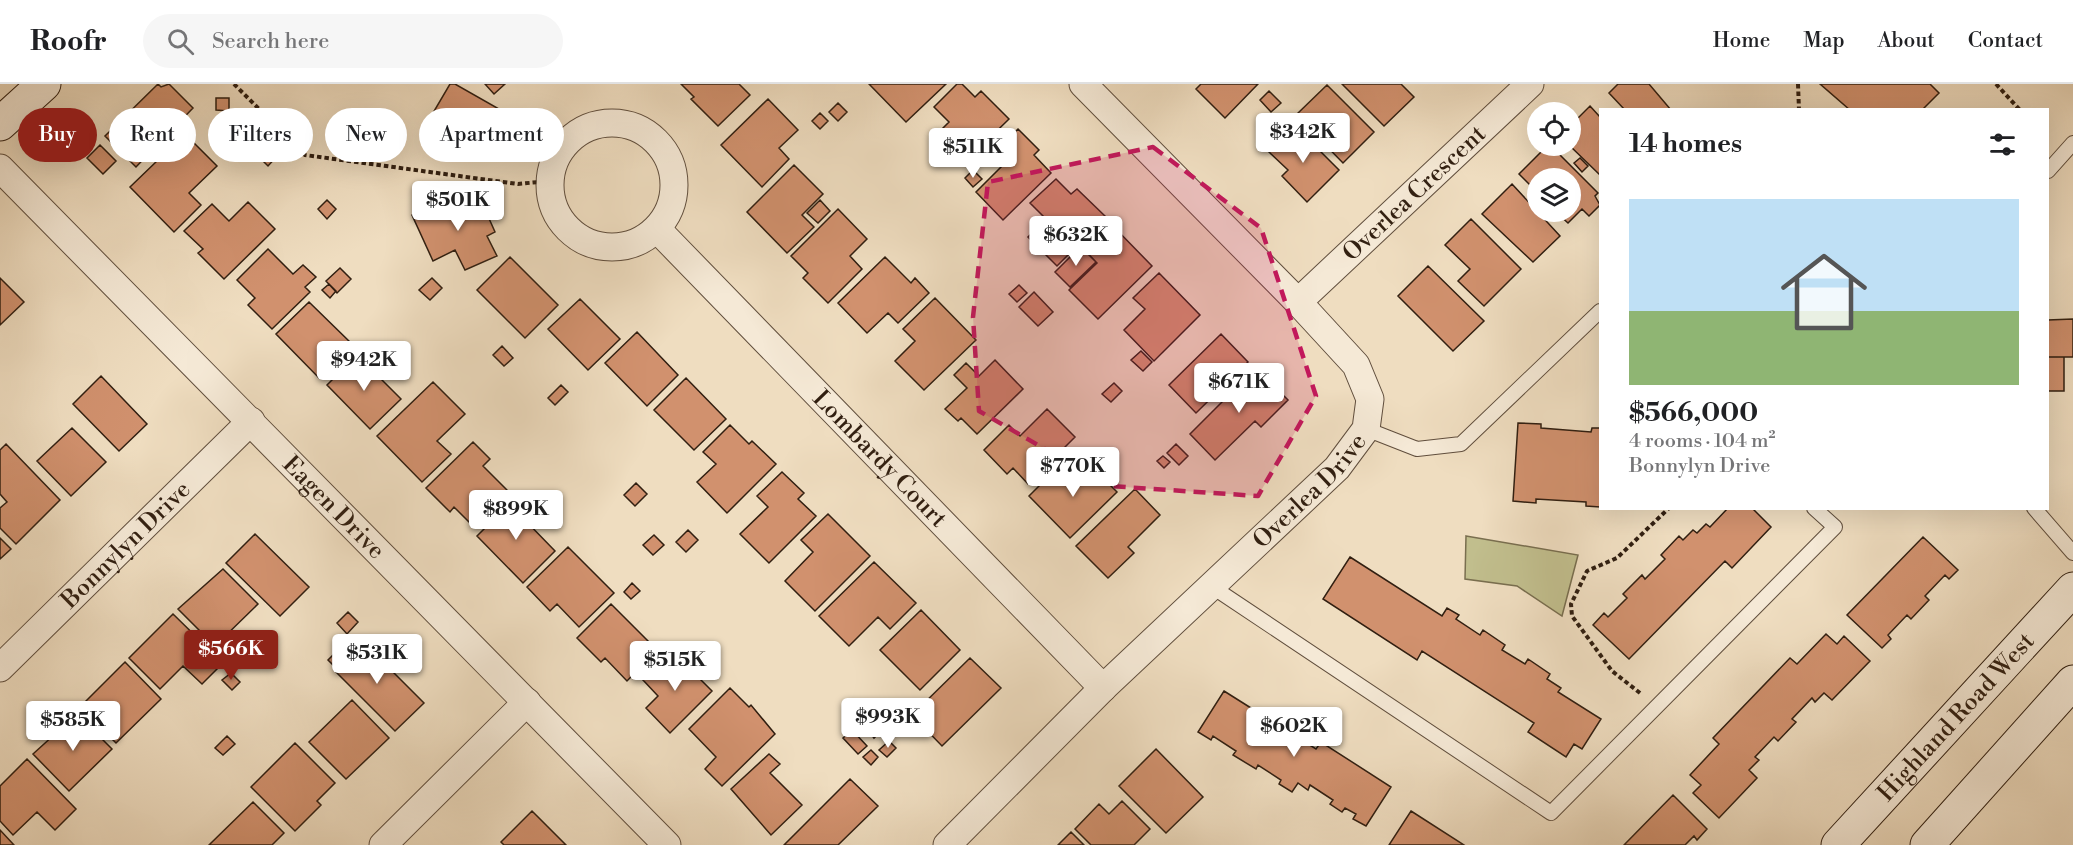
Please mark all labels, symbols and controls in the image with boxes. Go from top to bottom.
search box [143,14,563,68]
text: Roofr [30,24,107,59]
icon: search [164,25,197,58]
text: Search here [212,28,329,55]
text: Home [1713,28,1770,54]
text: Map [1803,28,1845,54]
text: About [1878,28,1935,54]
text: Contact [1968,28,2043,54]
map controls [1527,102,1581,222]
button: locate [1527,102,1581,156]
chip: Buy [18,108,97,162]
chip: Rent [109,108,196,162]
chip: Filters [208,108,313,162]
chip: New [325,108,407,162]
chip: Apartment [419,108,564,162]
pin: $342K [1261,113,1345,164]
street label: Overlea Crescent [1337,119,1493,268]
text: $342K [1270,120,1336,145]
pin: $511K [931,128,1015,179]
text: 14 homes [1629,128,1742,160]
icon: filters [1986,128,2019,161]
text: $511K [943,135,1003,160]
button: layers [1527,168,1581,222]
pin: $501K [416,181,500,232]
text: $501K [426,188,490,213]
pin: $632K [1034,216,1118,267]
text: $632K [1043,223,1109,248]
icon: home [1770,238,1878,346]
pin: $942K [322,341,406,392]
text: $942K [331,348,397,373]
pin: $671K [1197,363,1281,414]
text: $671K [1208,370,1270,395]
street label: Lombardy Court [806,384,953,535]
text: $566,000 [1629,397,1758,429]
street label: Overlea Drive [1247,428,1373,555]
text: 4 rooms · 104 m² [1629,429,1776,454]
pin: $770K [1031,447,1115,498]
street label: Eagen Drive [276,450,391,566]
text: $770K [1040,454,1106,479]
text: Bonnylyn Drive [1629,454,1770,479]
street label: Bonnylyn Drive [54,475,197,616]
pin: $899K [474,490,558,541]
text: $899K [483,497,549,522]
street label: Highland Road West [1872,627,2042,808]
pin: $566K [189,630,273,681]
pin: $531K [335,634,419,685]
text: $566K [198,637,264,662]
text: $531K [346,641,408,666]
pin: $515K [633,641,717,692]
text: $515K [644,648,706,673]
pin: $993K [846,698,930,749]
pin: $585K [31,701,115,752]
text: $993K [855,705,921,730]
pin: $602K [1252,707,1336,758]
text: $585K [40,708,106,733]
text: $602K [1260,714,1328,739]

